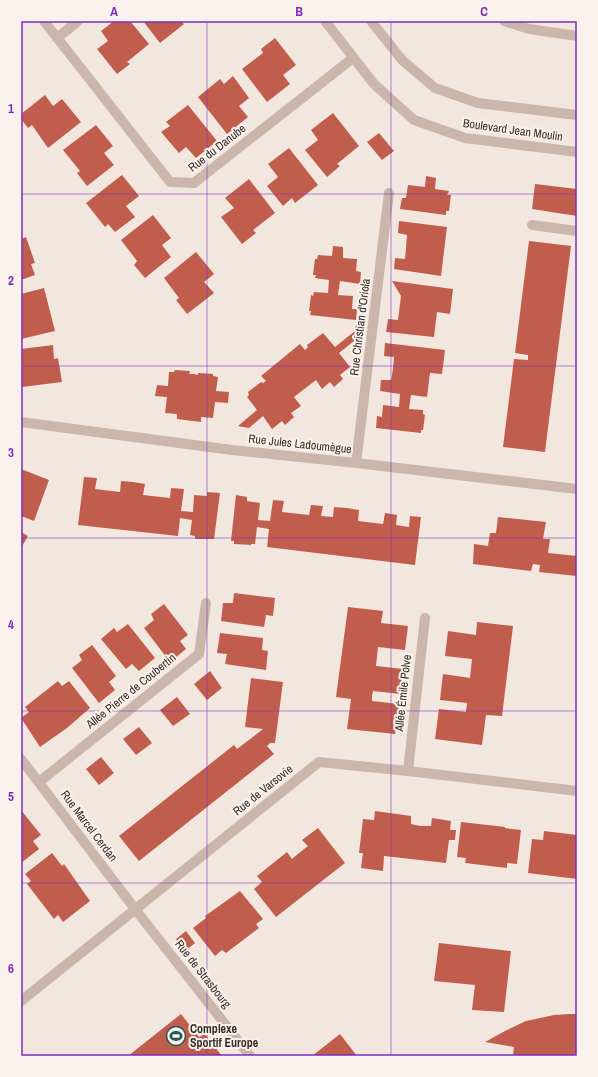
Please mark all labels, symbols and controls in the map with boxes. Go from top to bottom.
text: A [110,3,118,20]
text: B [295,3,303,20]
text: C [480,3,488,20]
text: 1 [8,100,14,117]
street label: Boulevard Jean Moulin [462,115,564,145]
street label: Rue du Danube [185,120,249,176]
text: 2 [8,272,14,289]
street label: Rue Christian d'Oriola [346,277,374,376]
street label: Rue Jules Ladoumègue [247,431,353,457]
text: 3 [8,444,14,461]
text: 4 [8,616,14,633]
street label: Allée Pierre de Coubertin [82,650,179,733]
street label: Allée Émile Polve [391,654,415,733]
street label: Rue de Varsovie [230,761,296,819]
street label: Rue Marcel Cerdan [57,787,121,865]
text: 5 [8,788,14,805]
street label: Rue de Strasbourg [171,937,235,1012]
text: 6 [8,960,14,977]
place label: Complexe Sportif Europe [190,1021,259,1051]
sports icon: Complexe Sportif Europe [165,1025,187,1047]

